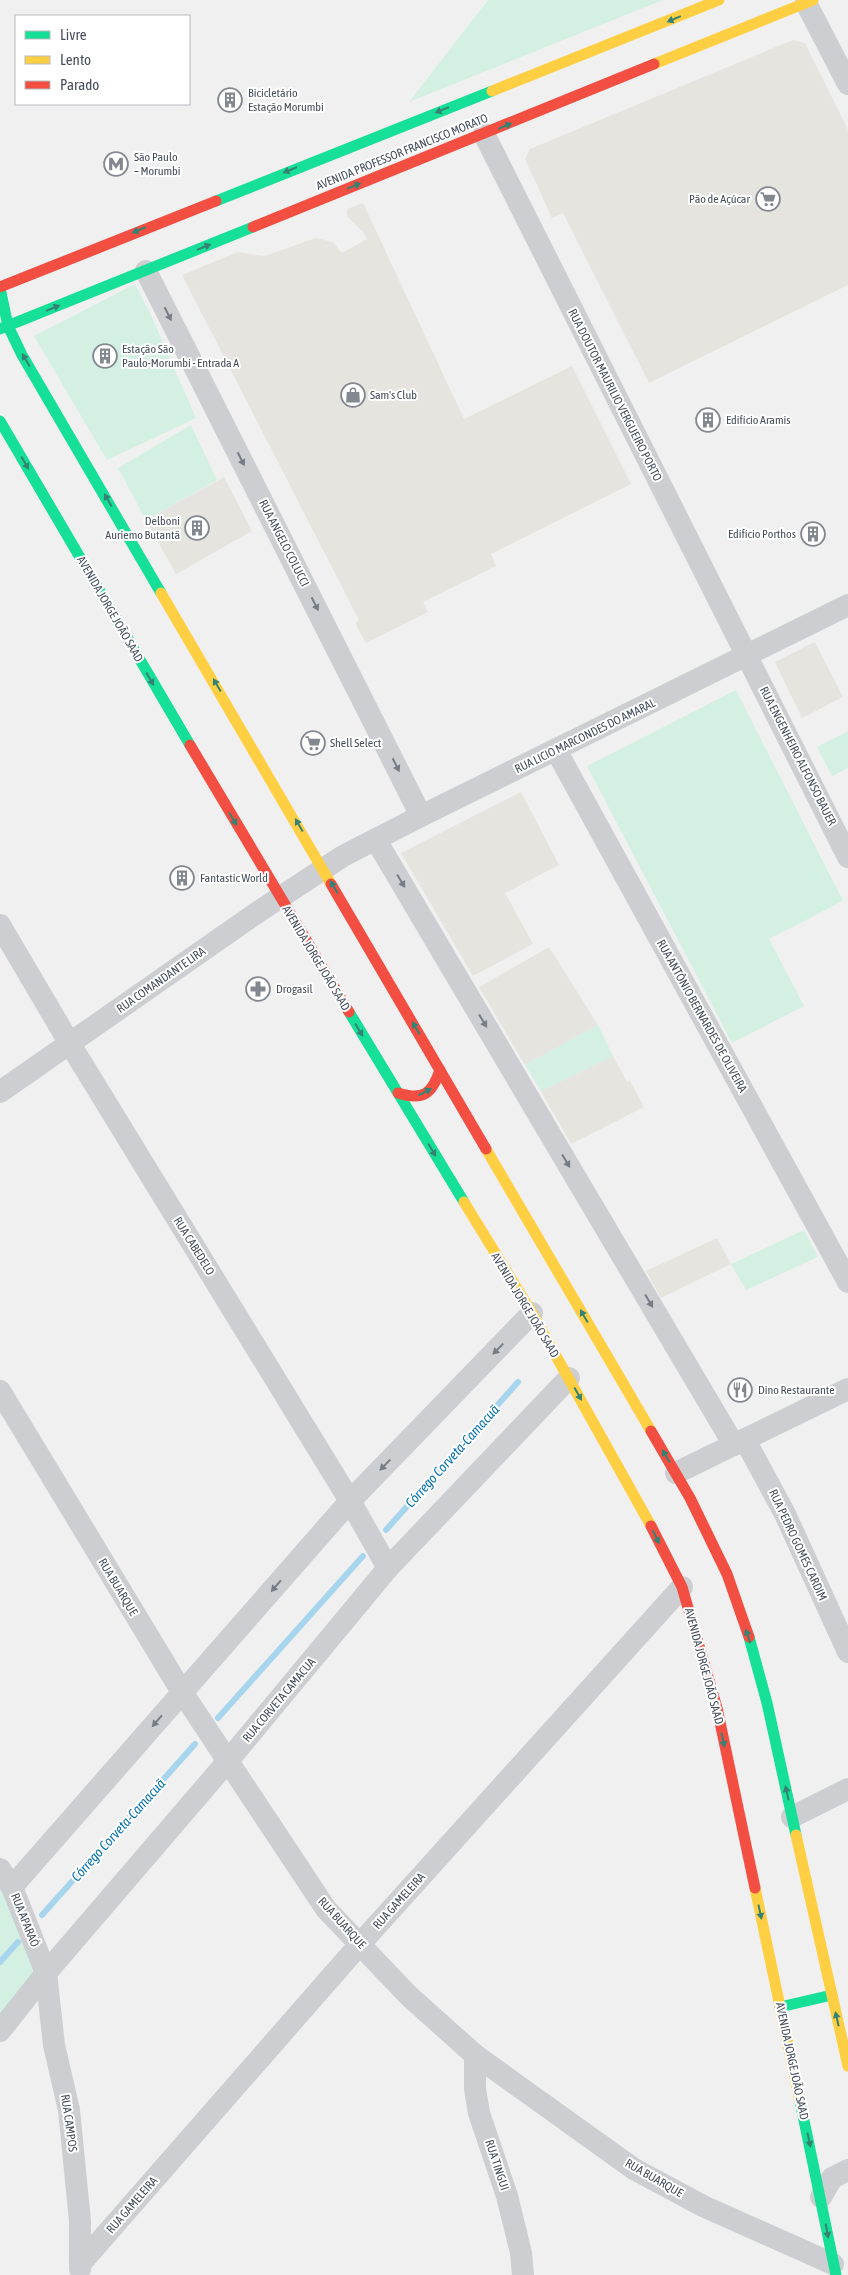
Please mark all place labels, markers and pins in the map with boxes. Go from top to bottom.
place label: Bicicletário Estação Morumbi [248,86,324,114]
building icon: Bicicletário Estação Morumbi [217,87,243,113]
place label: São Paulo – Morumbi [134,150,181,178]
metro station icon: São Paulo – Morumbi [103,151,129,177]
supermarket icon: Pão de Açúcar [755,186,781,212]
place label: Pão de Açúcar [689,192,750,206]
place label: Estação São Paulo-Morumbi - Entrada A [122,342,239,370]
building icon: Estação São Paulo-Morumbi - Entrada A [92,343,118,369]
shop icon: Sam's Club [340,382,366,408]
place label: Sam's Club [370,388,417,402]
building icon: Edifício Aramis [695,407,721,433]
place label: Edifício Aramis [726,413,791,427]
place label: Delboni Auriemo Butantã [105,514,180,542]
building icon: Delboni Auriemo Butantã [184,515,210,541]
building icon: Edifício Porthos [800,521,826,547]
place label: Edifício Porthos [728,527,796,541]
supermarket icon: Shell Select [300,730,326,756]
place label: Shell Select [330,736,382,750]
building icon: Fantastic World [169,865,195,891]
place label: Fantastic World [200,871,268,885]
pharmacy icon: Drogasil [245,976,271,1002]
place label: Drogasil [276,982,313,996]
restaurant icon: Dino Restaurante [727,1377,753,1403]
place label: Dino Restaurante [758,1383,835,1397]

